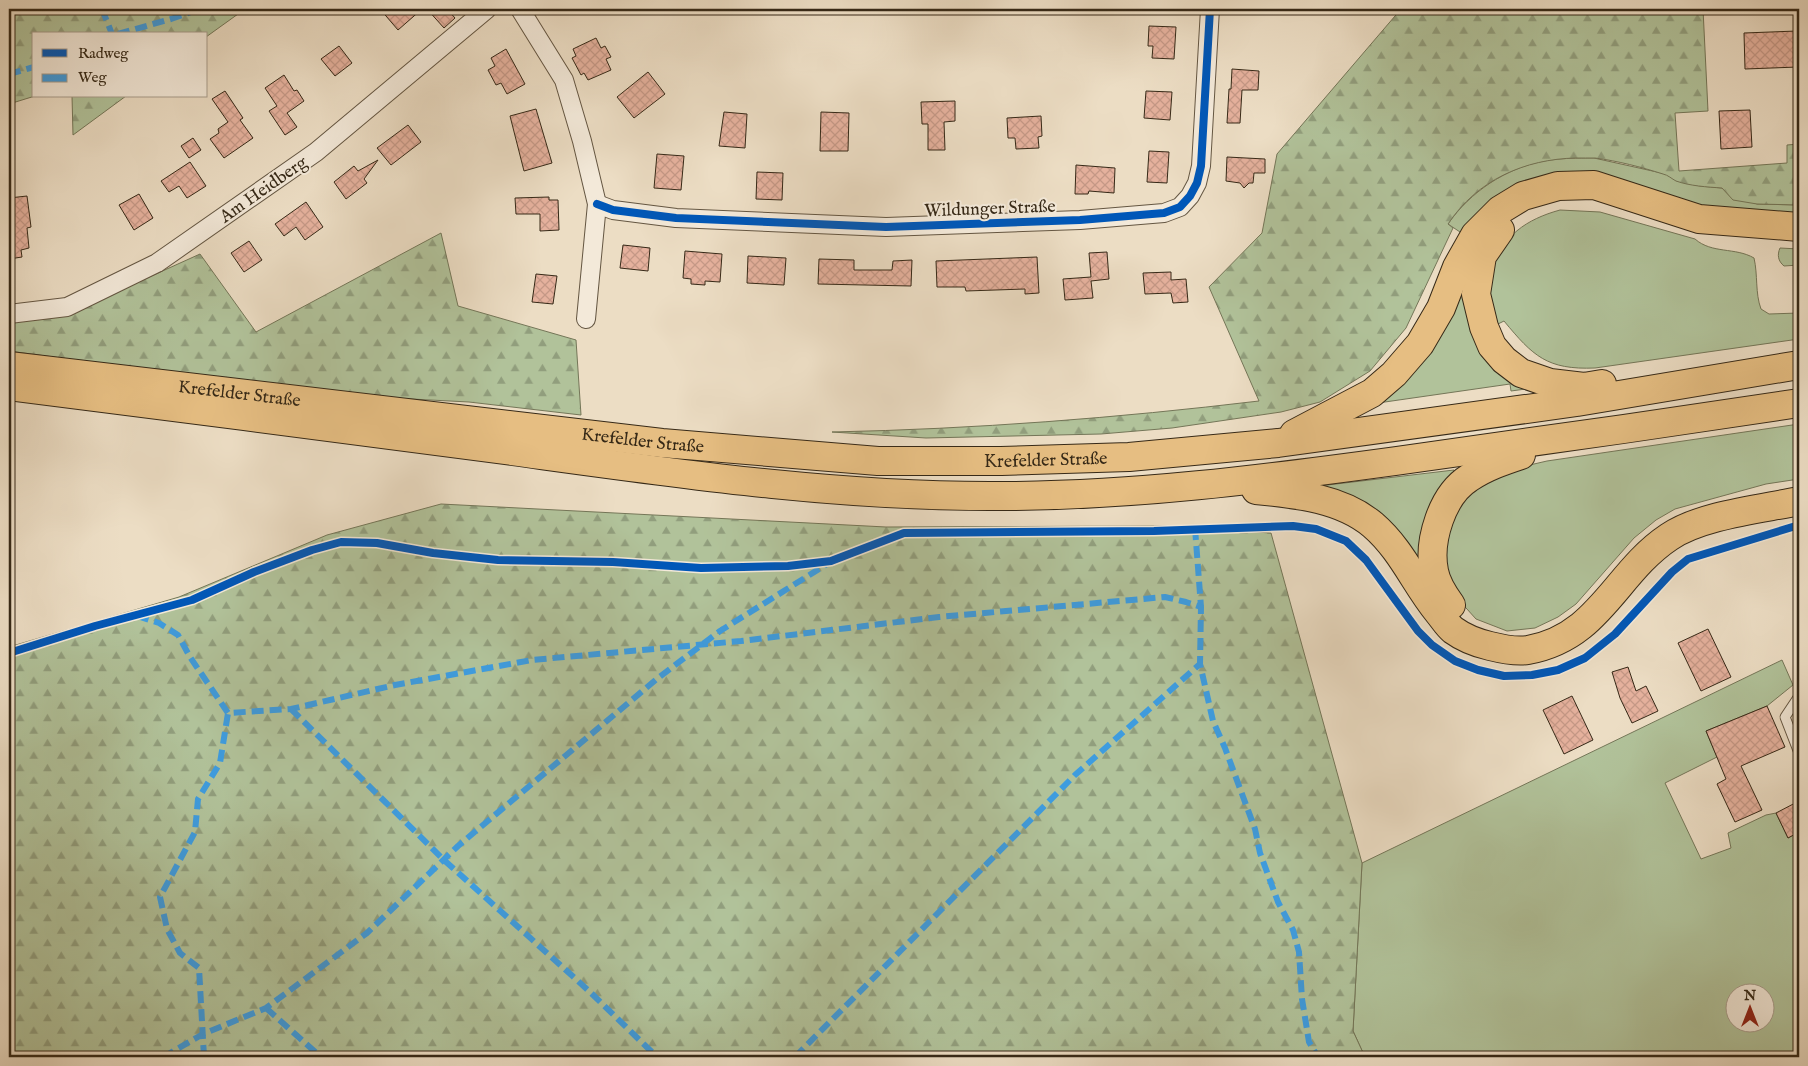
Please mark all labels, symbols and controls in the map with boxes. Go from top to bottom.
legend [32,32,208,98]
text: Radweg [78,44,129,63]
text: Weg [78,68,107,87]
street label: Am Heidberg [215,151,312,229]
street label: Wildunger Straße [924,196,1056,223]
street label: Krefelder Straße [177,376,302,413]
street label: Krefelder Straße [580,424,705,459]
street label: Krefelder Straße [984,448,1108,474]
north arrow [1726,984,1776,1034]
text: N [1743,987,1756,1005]

